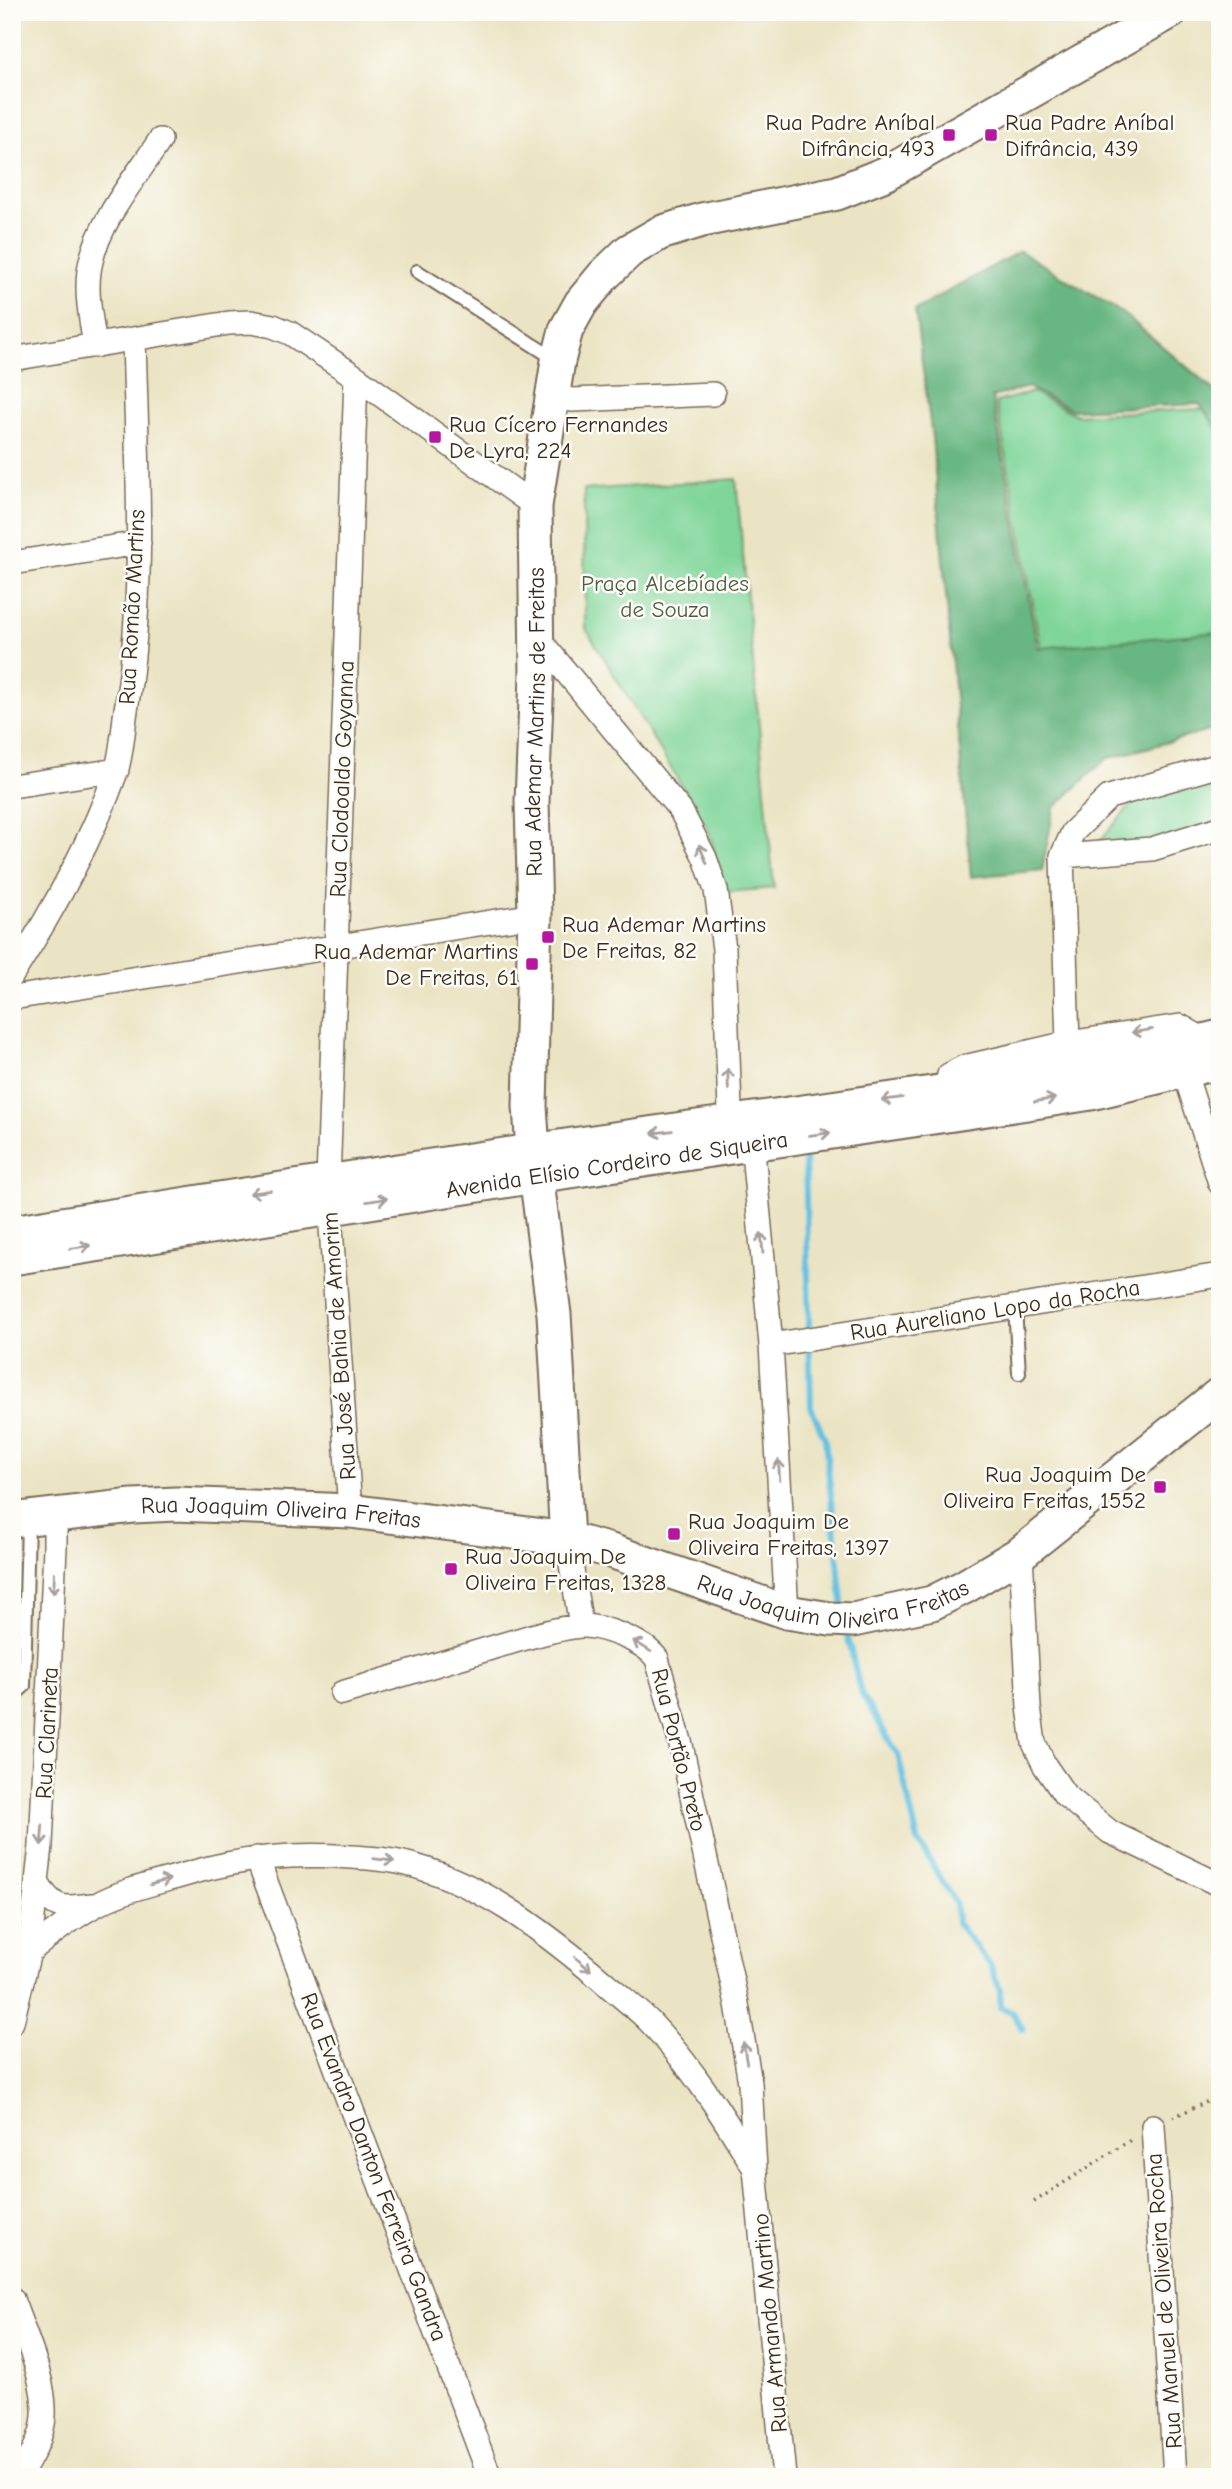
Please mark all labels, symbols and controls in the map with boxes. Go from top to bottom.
place label: Rua Padre Aníbal Difrância, 493 [766,109,935,162]
place label: Rua Padre Aníbal Difrância, 439 [1005,109,1174,162]
marker: Rua Padre Aníbal Difrância, 493 [941,127,957,143]
marker: Rua Padre Aníbal Difrância, 439 [983,127,999,143]
place label: Rua Cícero Fernandes De Lyra, 224 [449,411,668,464]
marker: Rua Cícero Fernandes De Lyra, 224 [427,429,443,445]
street label: Rua Romão Martins [113,509,151,705]
street label: Rua Ademar Martins de Freitas [518,567,551,877]
park label: Praça Alcebíades de Souza [581,570,749,623]
street label: Rua Clodoaldo Goyanna [324,660,360,898]
one-way arrow [696,844,709,865]
place label: Rua Ademar Martins De Freitas, 82 [562,911,766,964]
marker: Rua Ademar Martins De Freitas, 82 [540,929,556,945]
place label: Rua Ademar Martins De Freitas, 61 [314,938,518,991]
marker: Rua Ademar Martins De Freitas, 61 [524,956,540,972]
one-way arrow [1131,1025,1154,1038]
one-way arrow [722,1067,735,1090]
one-way arrow [881,1092,904,1105]
one-way arrow [1033,1093,1056,1106]
street label: Avenida Elísio Cordeiro de Siqueira [444,1125,790,1203]
one-way arrow [651,1126,674,1139]
one-way arrow [808,1127,831,1140]
one-way arrow [249,1186,272,1199]
one-way arrow [365,1193,388,1206]
street label: Rua José Bahia de Amorim [316,1211,362,1481]
one-way arrow [755,1233,768,1255]
one-way arrow [68,1240,91,1253]
street label: Rua Aureliano Lopo da Rocha [848,1274,1142,1346]
one-way arrow [772,1459,785,1482]
place label: Rua Joaquim De Oliveira Freitas, 1552 [943,1461,1146,1514]
marker: Rua Joaquim De Oliveira Freitas, 1552 [1152,1479,1168,1495]
street label: Rua Joaquim Oliveira Freitas [140,1490,422,1534]
place label: Rua Joaquim De Oliveira Freitas, 1397 [688,1508,889,1561]
marker: Rua Joaquim De Oliveira Freitas, 1397 [666,1526,682,1542]
place label: Rua Joaquim De Oliveira Freitas, 1328 [465,1543,666,1596]
marker: Rua Joaquim De Oliveira Freitas, 1328 [443,1561,459,1577]
street label: Rua Joaquim Oliveira Freitas [692,1564,972,1592]
text: Rua Joaquim Oliveira Freitas [694,1568,973,1633]
one-way arrow [47,1571,60,1594]
one-way arrow [633,1639,653,1653]
street label: Rua Clarineta [30,1666,64,1800]
street label: Rua Portão Preto [646,1666,712,1834]
one-way arrow [35,1823,48,1845]
one-way arrow [372,1854,395,1867]
one-way arrow [148,1875,171,1888]
one-way arrow [574,1956,592,1972]
street label: Rua Evandro Danton Ferreira Gandra [295,1989,453,2345]
one-way arrow [738,2042,751,2065]
street label: Rua Manuel de Oliveira Rocha [1140,2152,1188,2450]
street label: Rua Armando Martino [747,2212,793,2434]

